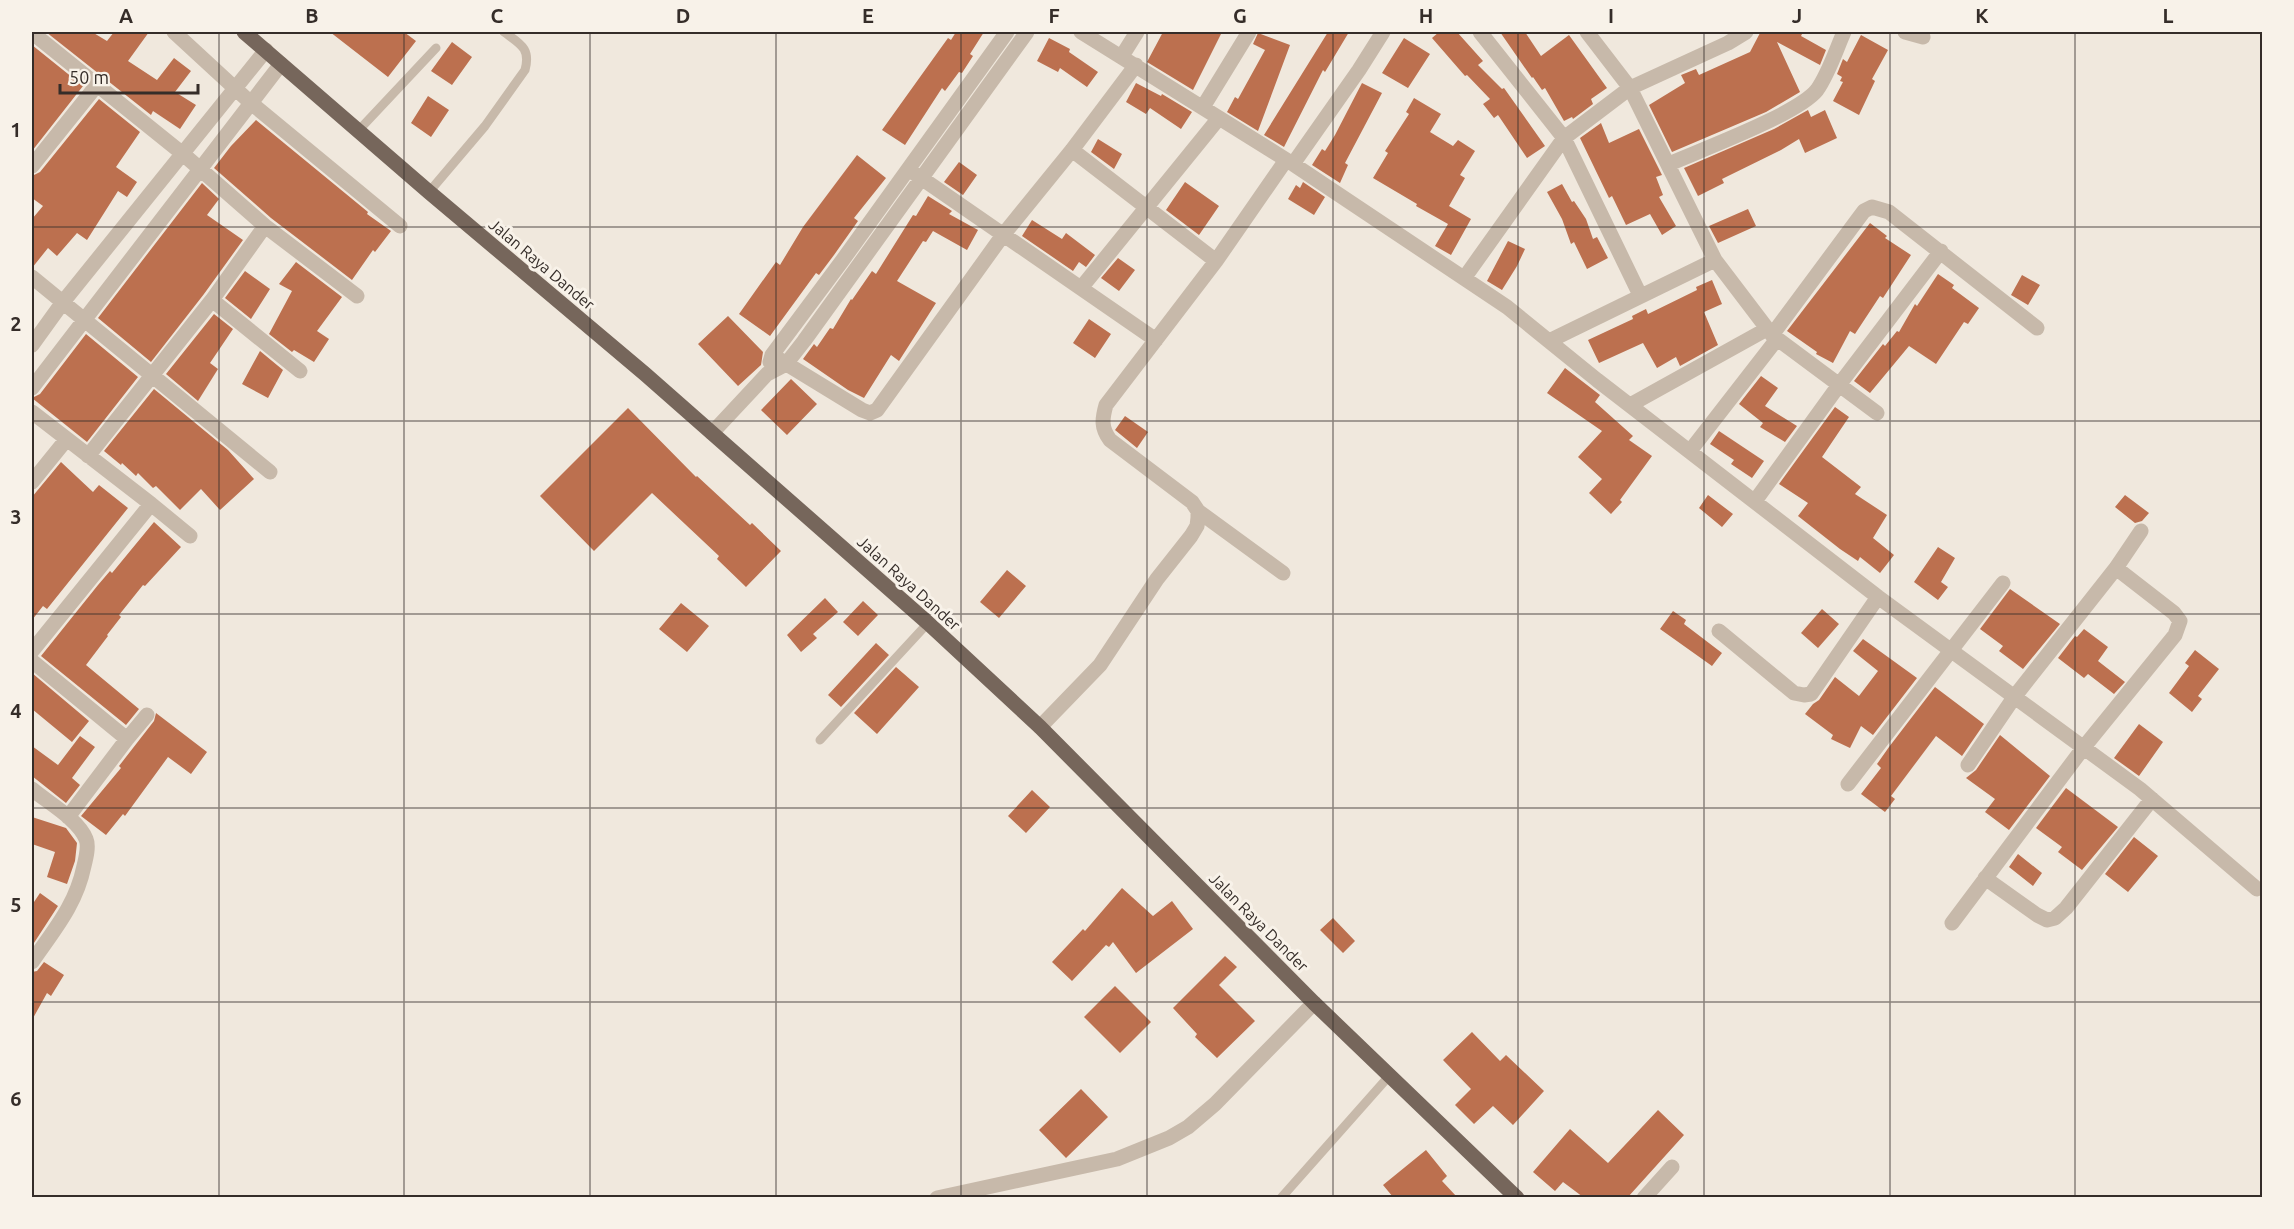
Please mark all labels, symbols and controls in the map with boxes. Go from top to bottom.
text: A [119,4,133,27]
text: B [305,4,319,27]
text: C [491,4,504,27]
text: D [676,4,690,27]
text: E [862,4,874,27]
text: F [1048,4,1060,27]
text: G [1233,4,1247,27]
text: H [1419,4,1433,27]
text: I [1608,4,1614,27]
text: J [1792,4,1802,27]
text: K [1975,4,1989,27]
text: L [2163,4,2174,27]
scale bar [60,57,198,95]
text: 50 m [69,67,109,87]
text: 1 [10,118,22,141]
street label: Jalan Raya Dander [486,215,598,313]
text: 2 [10,312,22,335]
text: 3 [10,505,22,528]
street label: Jalan Raya Dander [854,532,964,634]
text: 4 [10,699,22,722]
street label: Jalan Raya Dander [1206,869,1312,975]
text: 5 [10,893,22,916]
text: 6 [10,1087,22,1110]

